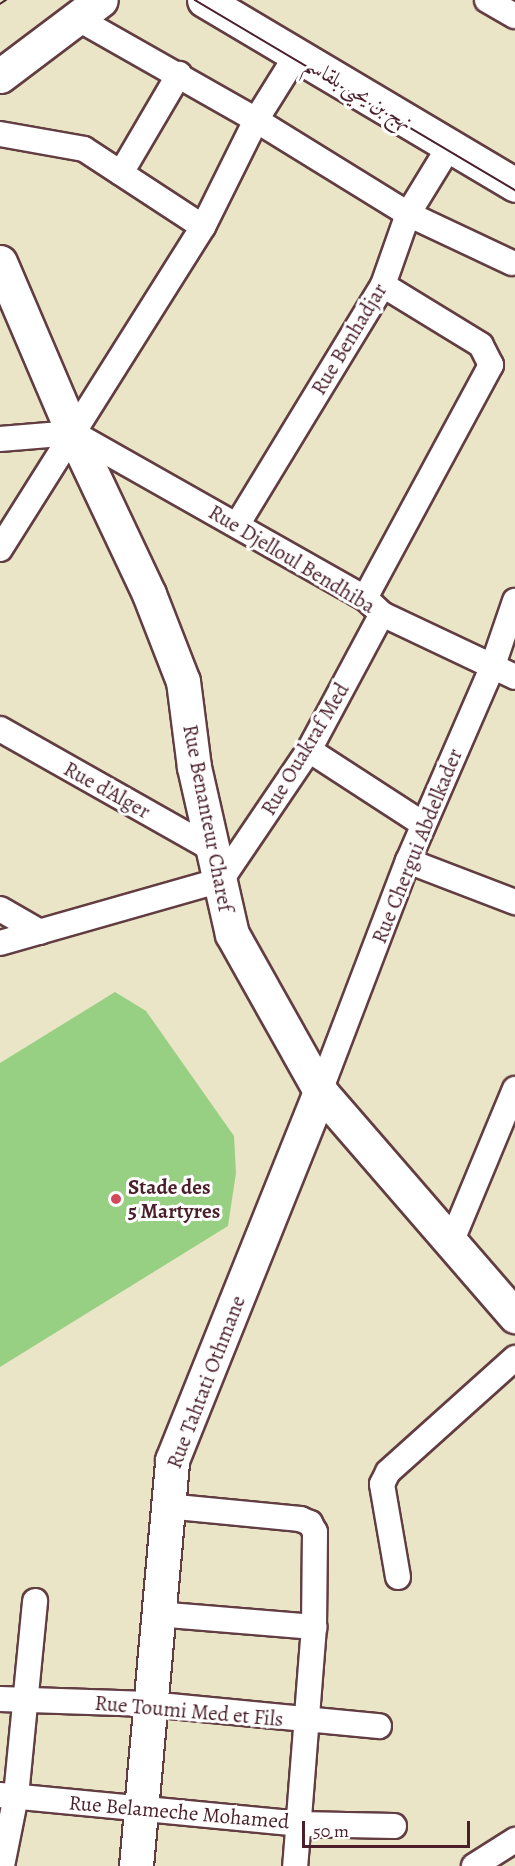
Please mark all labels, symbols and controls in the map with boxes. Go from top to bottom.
street label: نهج بن يحيى بلقاسم [300,51,418,135]
street label: Rue Benhadjar [306,279,392,399]
street label: Rue Djelloul Bendhiba [204,499,380,619]
street label: Rue Ouakraf Med [256,678,354,820]
street label: Rue Benanteur Charef [178,722,238,914]
street label: Rue Chergui Abdelkader [366,745,468,947]
street label: Rue d'Alger [59,756,155,824]
place label: Stade des 5 Martyres [128,1174,220,1224]
marker: Stade des 5 Martyres [109,1192,123,1206]
street label: Rue Tahtati Othmane [161,1292,251,1472]
street label: Rue Toumi Med et Fils [94,1690,284,1732]
street label: Rue Belameche Mohamed [68,1790,290,1834]
scale bar [305,1809,473,1847]
text: 50 m [313,1819,349,1843]

